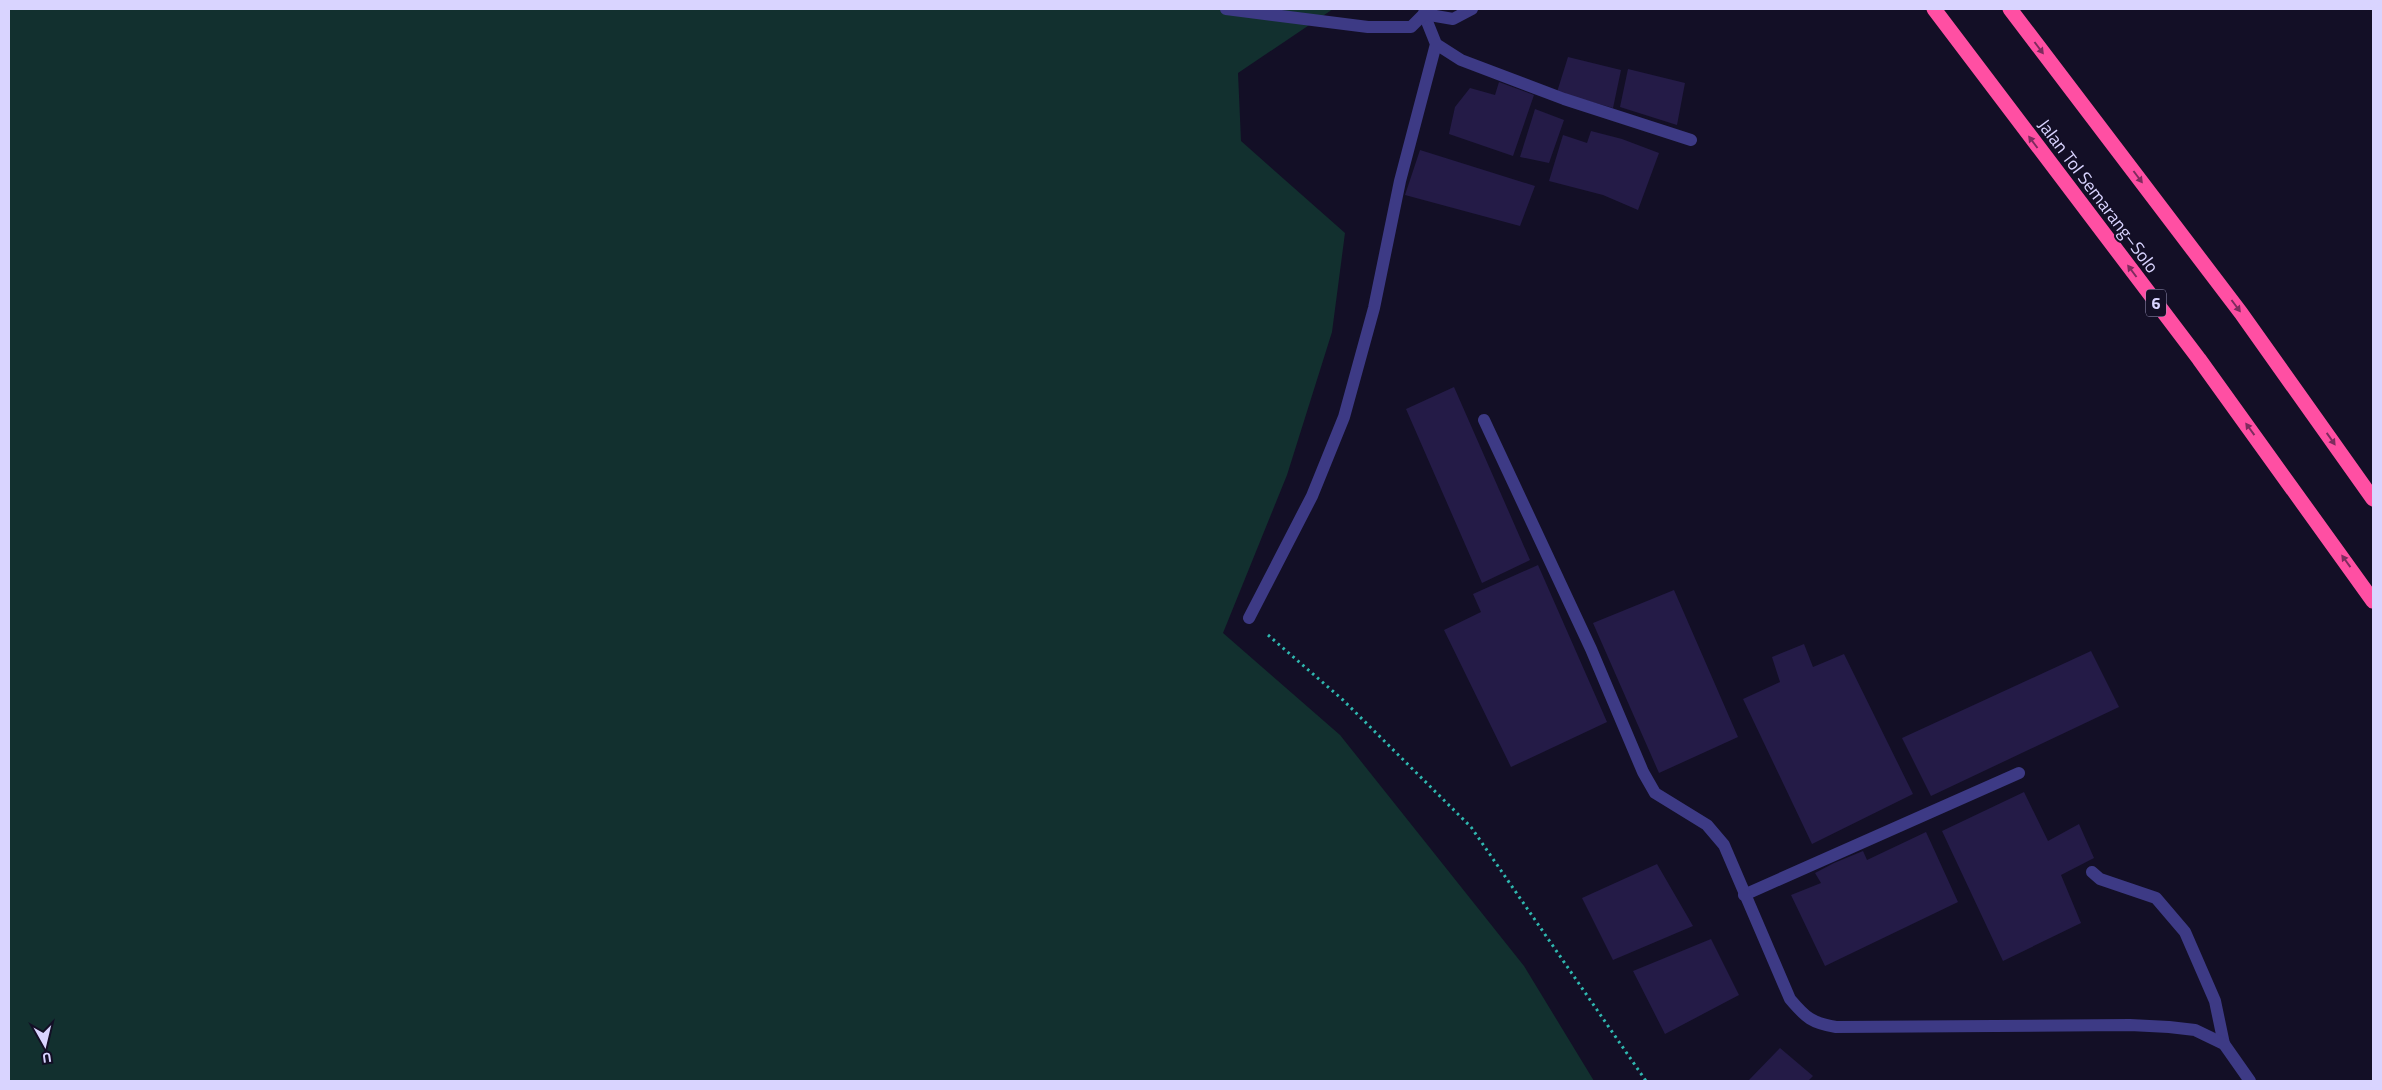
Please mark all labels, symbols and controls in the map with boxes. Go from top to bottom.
one-way arrow [2034,41,2045,54]
street label: Jalan Tol Semarang–Solo [2031,113,2165,279]
one-way arrow [2028,136,2039,149]
one-way arrow [2133,170,2143,184]
one-way arrow [2126,265,2137,278]
road number: 6 [2146,290,2166,316]
one-way arrow [2231,299,2242,312]
one-way arrow [2245,422,2255,436]
one-way arrow [2325,432,2335,445]
one-way arrow [2340,555,2351,568]
north arrow [20,1020,70,1070]
text: U [41,1047,53,1069]

